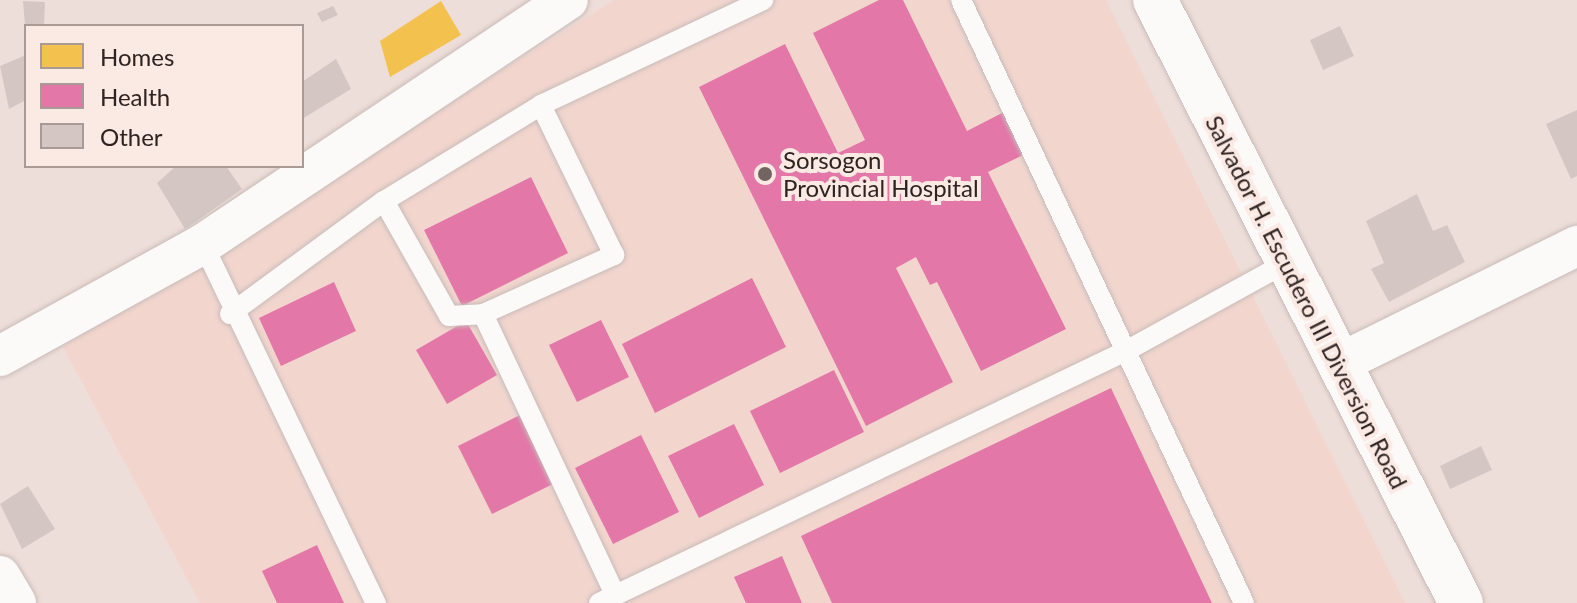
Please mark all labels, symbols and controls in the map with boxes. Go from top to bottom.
legend [24,24,304,168]
text: Homes [100,42,174,71]
text: Health [100,82,170,111]
street label: Salvador H. Escudero III Diversion Road [1200,110,1414,494]
text: Other [100,122,163,151]
place label: Sorsogon Provincial Hospital [783,146,979,202]
marker: Sorsogon Provincial Hospital [754,163,776,185]

